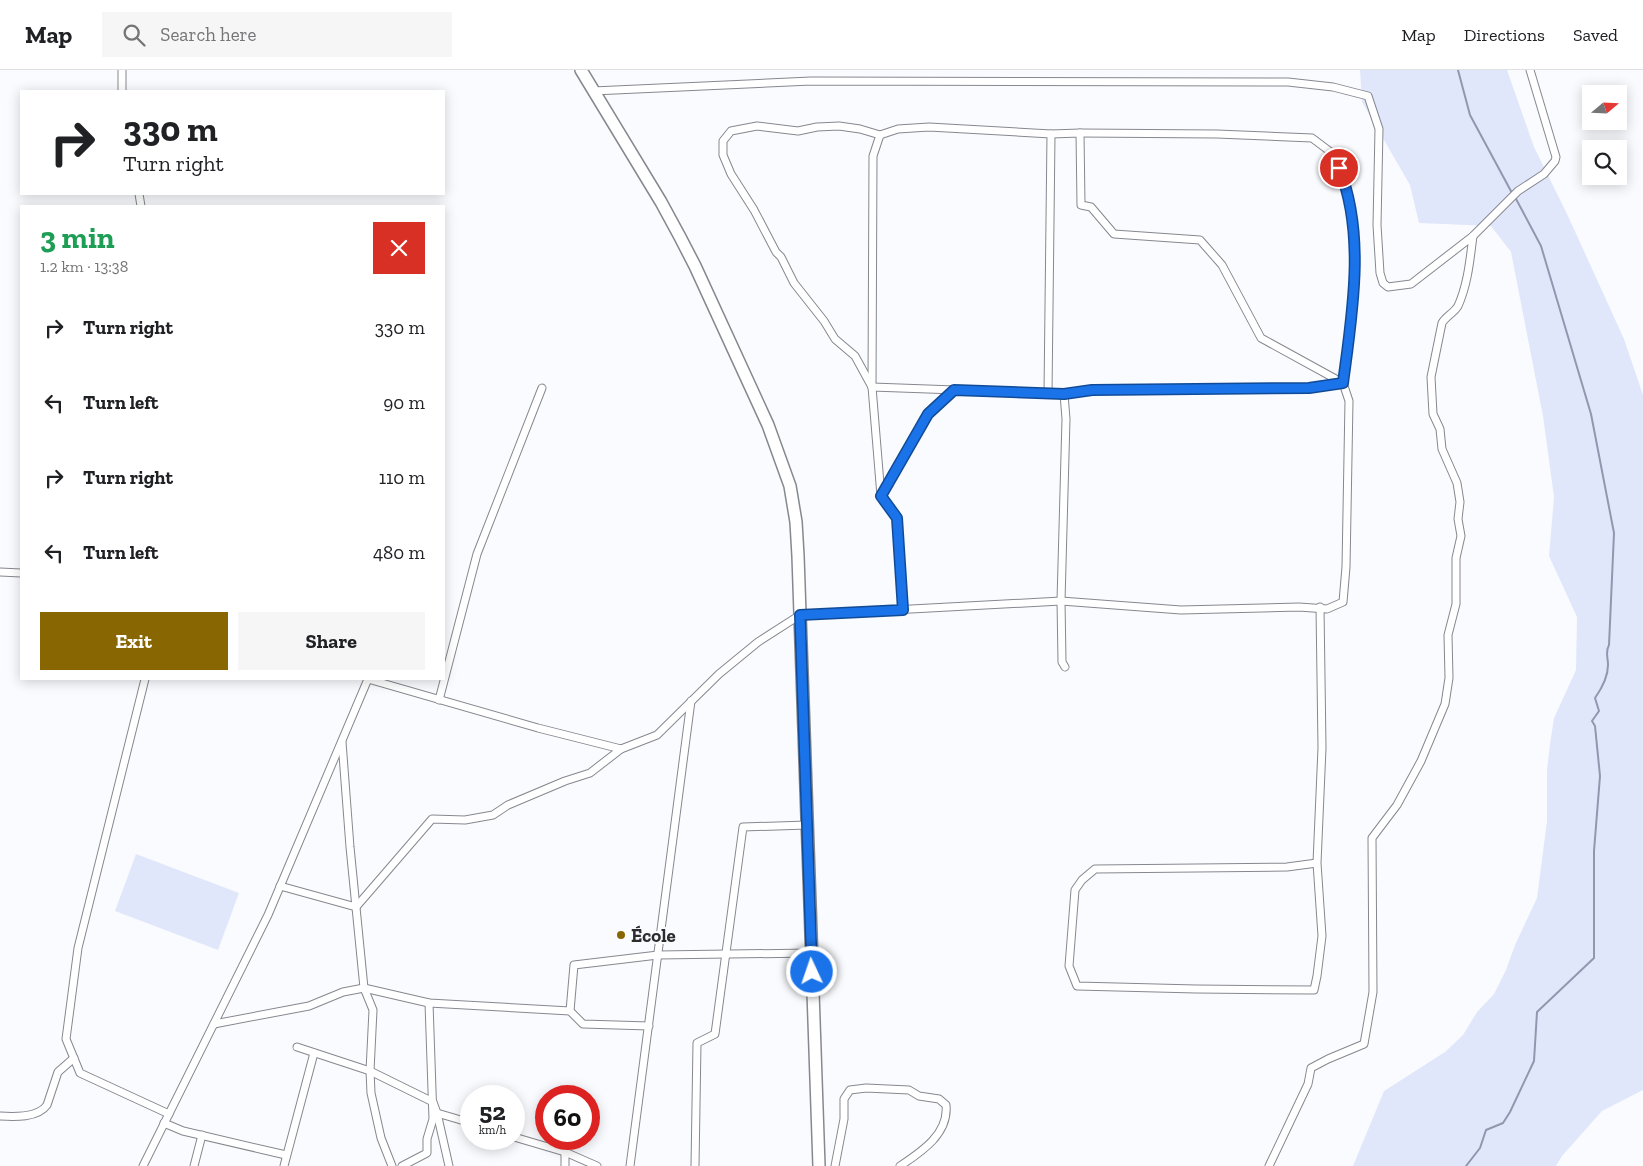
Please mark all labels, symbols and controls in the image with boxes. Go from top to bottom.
search box [102,12,452,57]
text: Map [25,20,72,49]
icon: search [120,21,148,49]
text: Search here [160,23,257,46]
text: Map [1401,24,1436,46]
text: Directions [1464,24,1545,46]
text: Saved [1573,24,1618,46]
north arrow [1582,85,1628,130]
map controls [1582,85,1627,185]
text: 330 m [123,108,218,150]
icon: right [40,110,105,175]
button: search [1582,140,1627,185]
pin [1318,147,1360,189]
text: Turn right [123,150,224,177]
icon: arrive [1325,154,1353,182]
text: 3 min [40,220,115,256]
button: close [373,222,425,274]
text: 1.2 km · 13:38 [40,257,128,276]
icon: right [40,314,68,342]
text: Turn right [83,316,173,339]
text: 330 m [375,316,425,339]
icon: left [40,389,68,417]
text: Turn left [83,391,158,414]
text: 90 m [383,391,425,414]
icon: right [40,464,68,492]
text: Turn right [83,466,173,489]
text: 110 m [379,466,425,489]
icon: left [40,539,68,567]
text: Turn left [83,541,158,564]
text: 480 m [373,541,425,564]
button: Exit [40,612,228,670]
button: Share [238,612,425,670]
place label: École [631,924,676,947]
marker: École [615,929,627,941]
position arrow [785,945,837,997]
speed limit sign: 60 [535,1085,600,1150]
text: 52 [479,1096,506,1126]
text: km/h [479,1123,506,1137]

